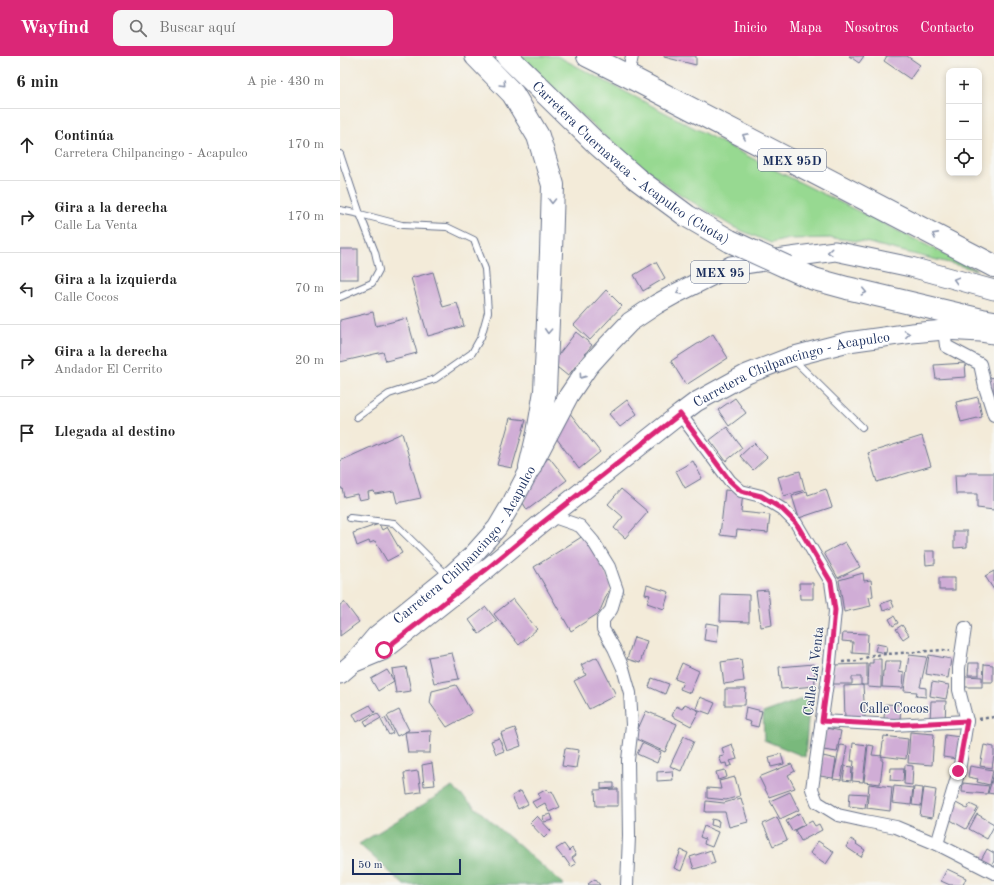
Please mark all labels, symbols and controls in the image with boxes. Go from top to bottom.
search box [113,10,393,46]
icon: search [127,17,149,39]
text: Wayfind [20,19,89,38]
text: Buscar aquí [159,21,235,36]
text: Inicio [733,21,767,35]
text: Mapa [789,21,822,35]
text: Nosotros [844,21,898,35]
text: Contacto [920,21,974,35]
map controls [946,68,982,176]
button: + [946,68,982,104]
text: 6 min [16,74,59,91]
text: A pie · 430 m [247,75,324,88]
one-way arrow [499,79,506,87]
street label: Carretera Cuernavaca - Acapulco (Cuota) [529,79,732,247]
button: − [946,104,982,140]
text: Continúa [54,129,114,144]
one-way arrow [742,133,749,141]
icon: ahead [16,134,38,156]
text: 170 m [287,138,324,151]
button: locate [946,140,982,176]
text: Carretera Chilpancingo - Acapulco [54,147,248,160]
road number: MEX 95D [758,149,826,171]
one-way arrow [548,198,557,204]
text: Gira a la derecha [54,201,168,216]
icon: right [16,206,38,228]
text: 170 m [287,210,324,223]
text: Calle La Venta [54,219,137,232]
one-way arrow [931,232,939,239]
one-way arrow [827,248,833,257]
road number: MEX 95 [691,261,749,283]
text: Gira a la izquierda [54,273,177,288]
one-way arrow [953,276,960,284]
icon: left [16,278,38,300]
text: 70 m [295,282,324,295]
one-way arrow [676,287,683,295]
one-way arrow [861,287,867,295]
text: Calle Cocos [54,291,119,304]
one-way arrow [543,328,552,334]
street label: Carretera Chilpancingo - Acapulco [691,330,891,410]
one-way arrow [904,330,910,339]
text: Gira a la derecha [54,345,168,360]
icon: right [16,350,38,372]
text: 20 m [295,354,324,367]
text: Andador El Cerrito [54,363,162,376]
one-way arrow [580,372,587,379]
icon: arrive [16,422,38,444]
text: Llegada al destino [54,425,175,440]
street label: Carretera Chilpancingo - Acapulco [391,464,538,627]
street label: Calle La Venta [802,626,826,716]
route start [375,641,393,659]
street label: Calle Cocos [859,702,929,716]
route end [949,762,967,780]
scale bar [352,857,461,876]
text: 50 m [358,860,383,871]

